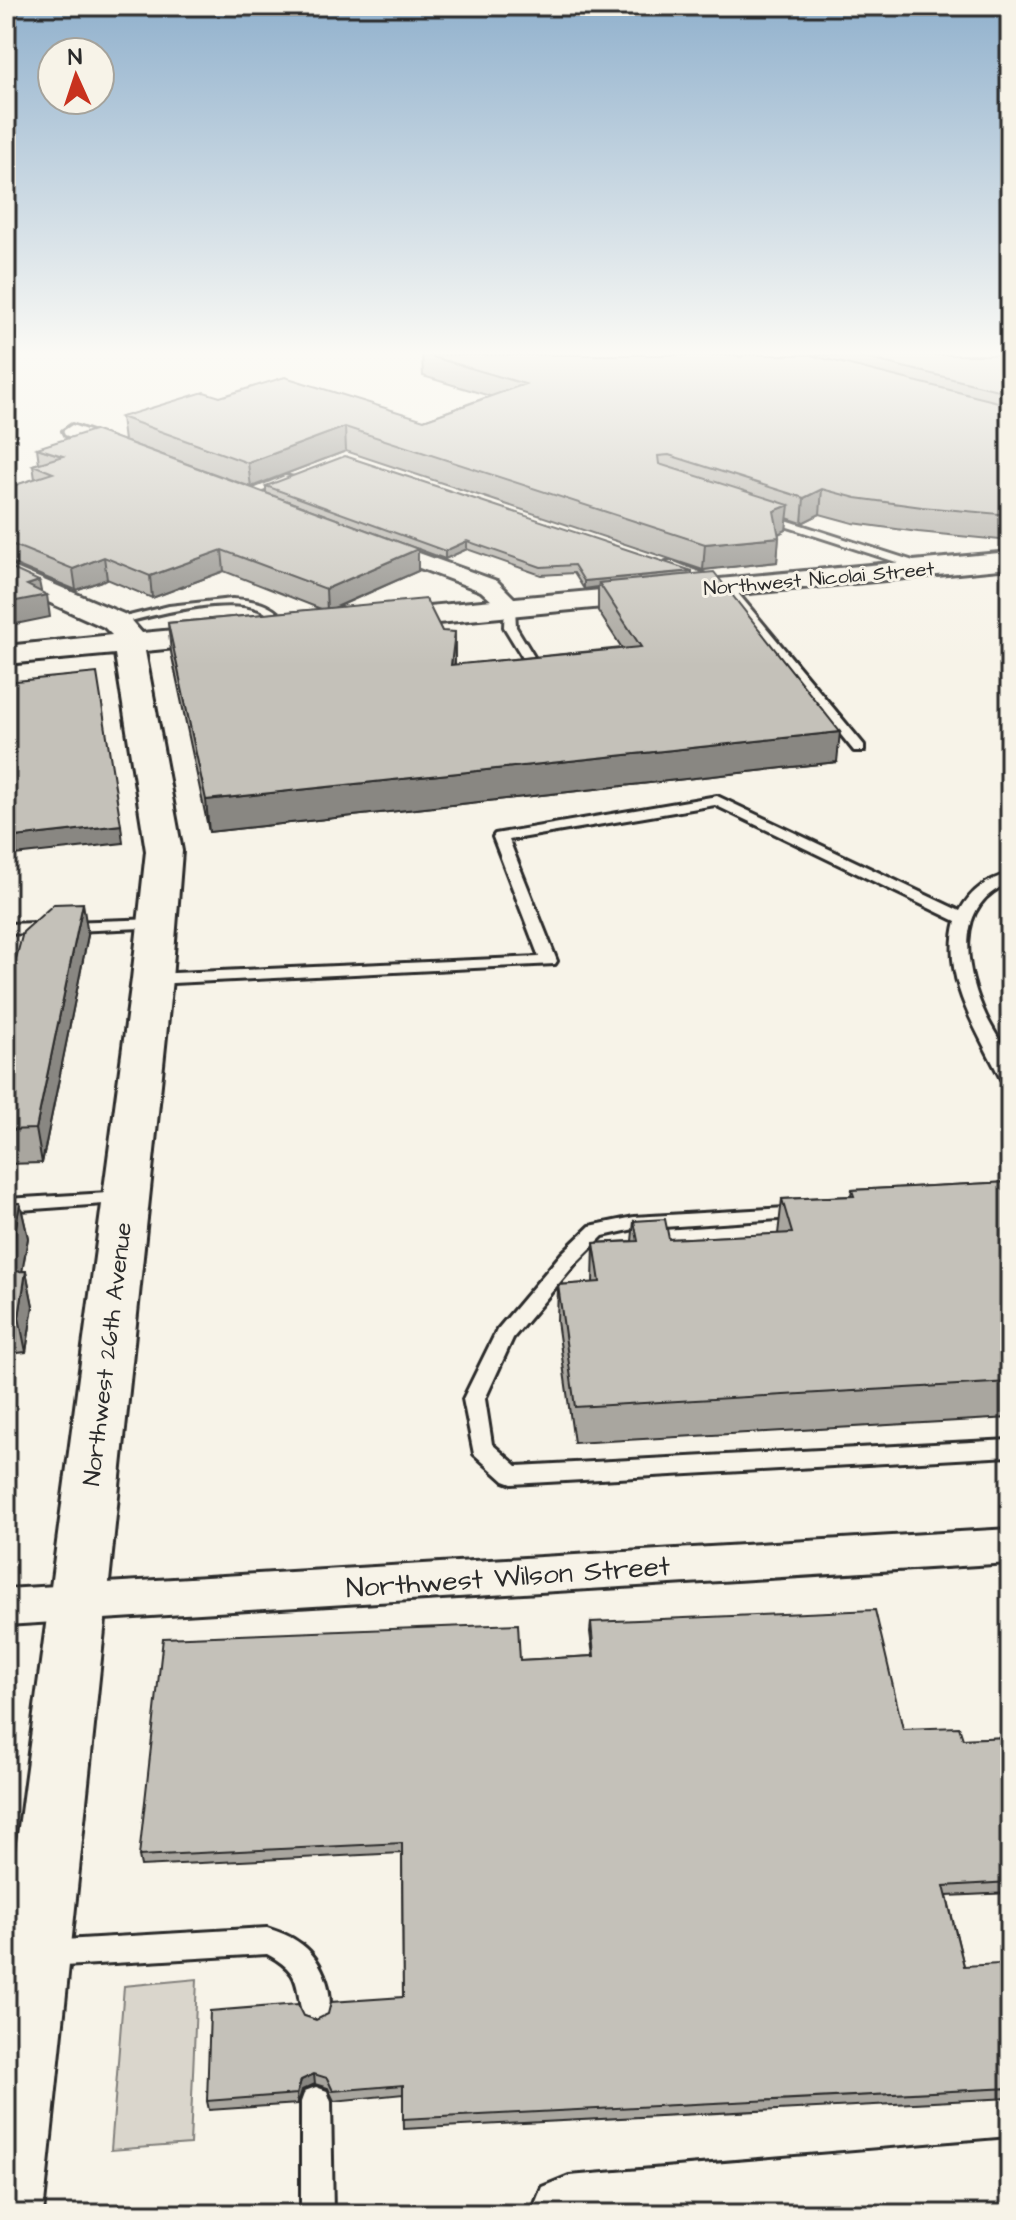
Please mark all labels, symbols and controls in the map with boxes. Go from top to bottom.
north arrow [36,36,116,116]
text: N [67,42,83,73]
street label: Northwest Nicolai Street [703,555,936,603]
street label: Northwest 26th Avenue [75,1220,141,1488]
street label: Northwest Wilson Street [345,1547,672,1608]

